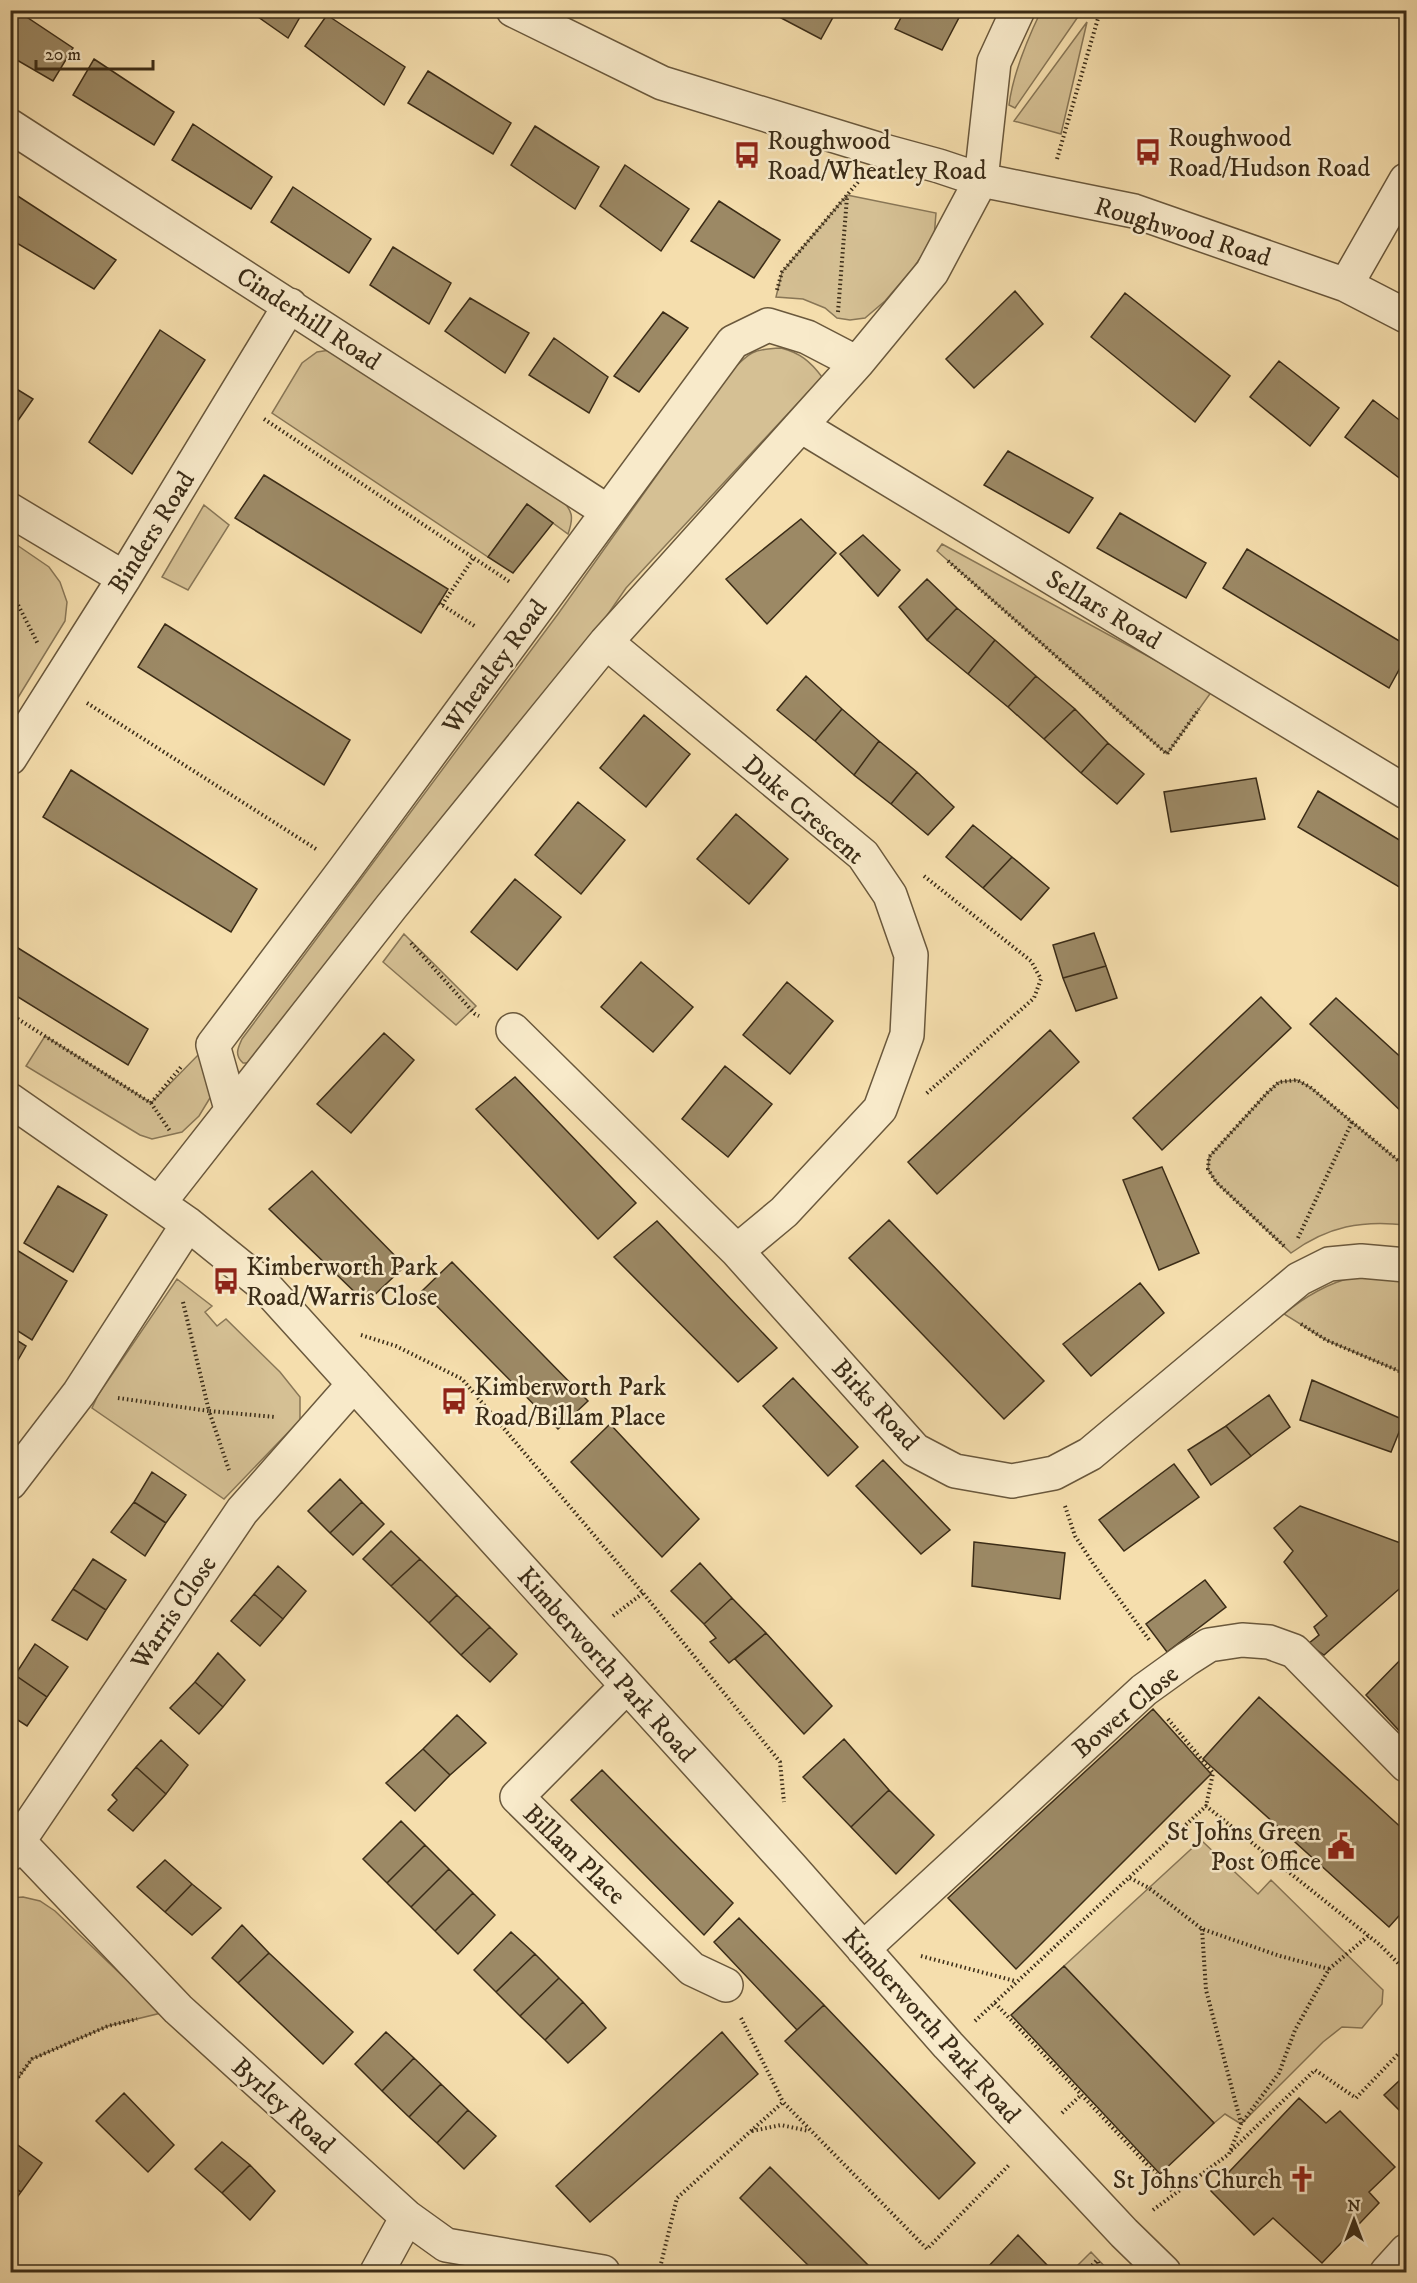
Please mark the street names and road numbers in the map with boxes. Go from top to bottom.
street label: Roughwood Road [1090,190,1275,275]
street label: Cinderhill Road [230,260,387,378]
street label: Binders Road [102,465,203,600]
street label: Sellars Road [1040,563,1167,658]
street label: Wheatley Road [435,593,555,741]
street label: Duke Crescent [735,748,871,872]
street label: Birks Road [824,1352,926,1458]
street label: Warris Close [123,1549,224,1677]
street label: Kimberworth Park Road [509,1560,702,1770]
street label: Bower Close [1066,1658,1186,1766]
street label: Billam Place [516,1798,632,1912]
street label: Kimberworth Park Road [834,1921,1027,2131]
street label: Byrley Road [224,2051,342,2161]

